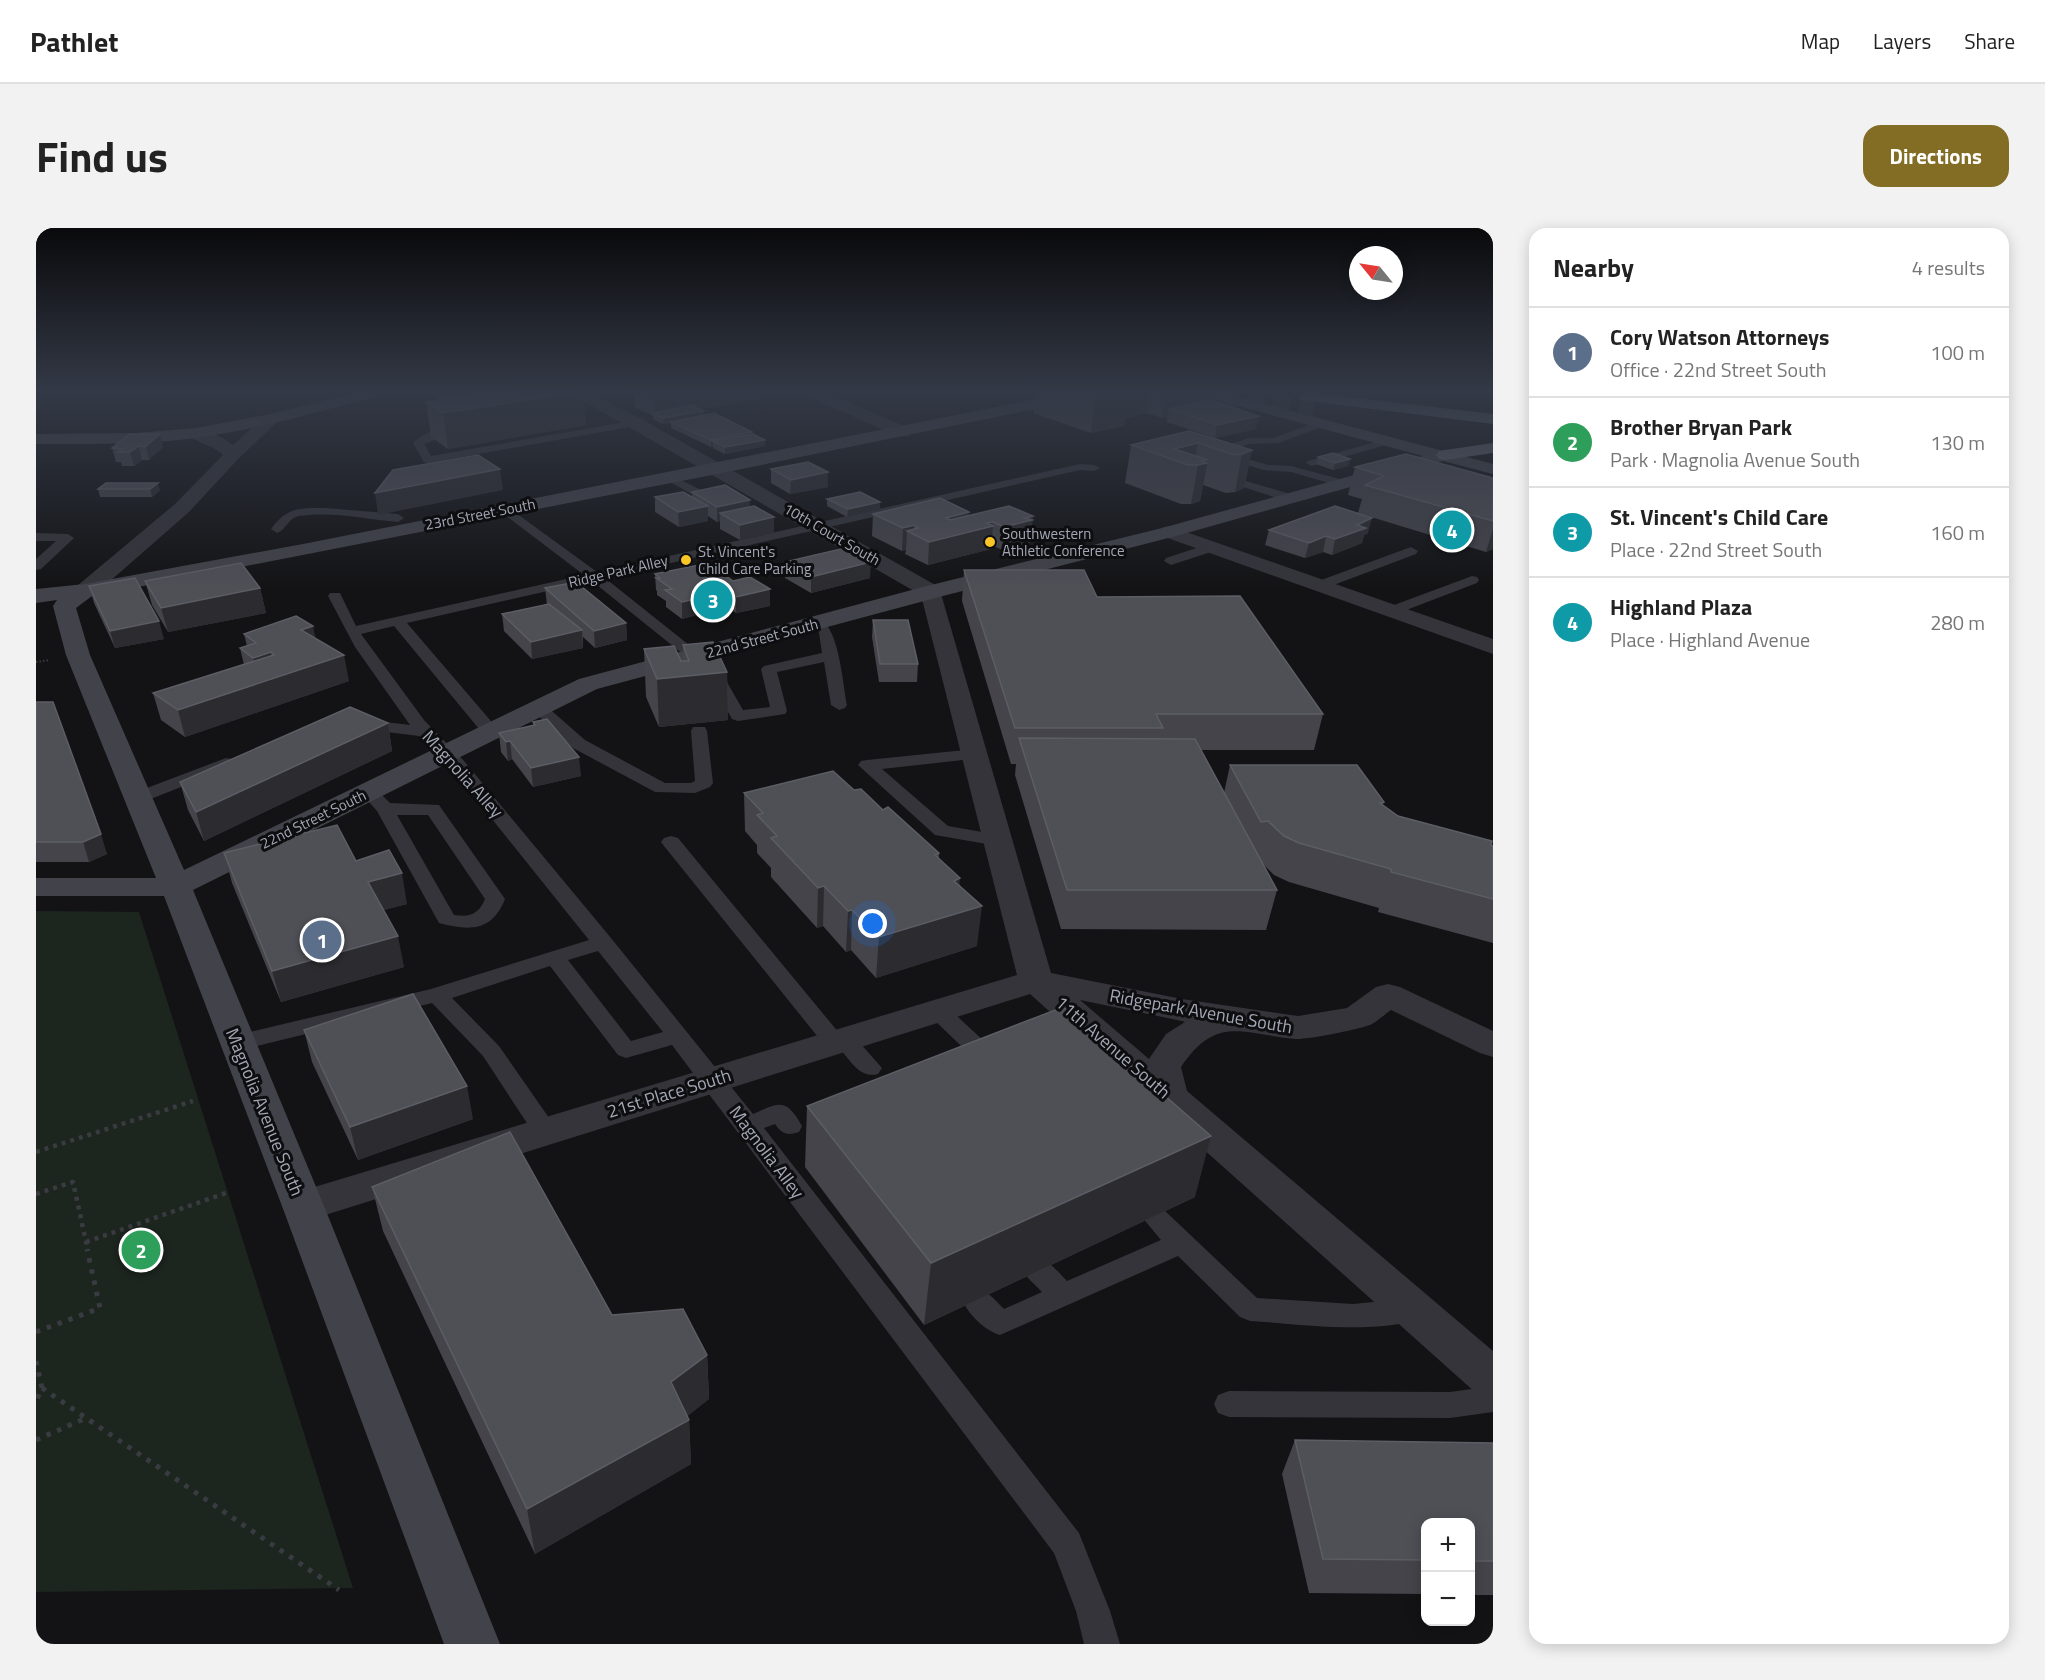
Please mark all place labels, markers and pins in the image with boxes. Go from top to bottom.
pin: 4 [1432,508,1472,552]
place label: Southwestern Athletic Conference [1002,522,1125,562]
marker: Southwestern Athletic Conference [983,535,997,549]
place label: St. Vincent's Child Care Parking [698,540,812,580]
marker: St. Vincent's Child Care Parking [679,553,693,567]
pin: 3 [694,578,732,622]
pin: 1 [302,918,342,962]
pin: 2 [122,1228,160,1272]

